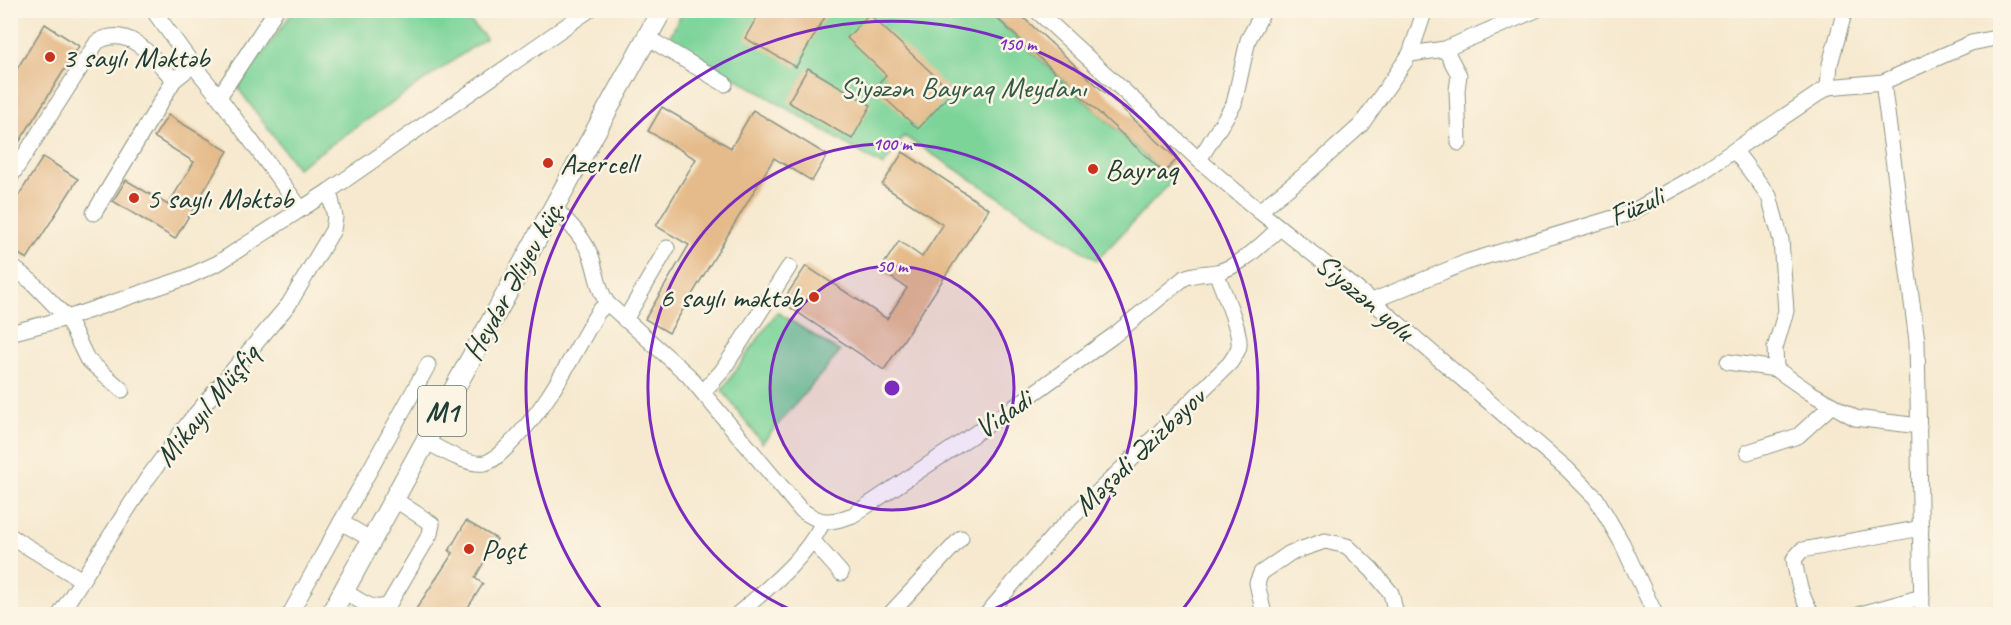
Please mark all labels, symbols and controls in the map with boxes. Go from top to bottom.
text: 150 m [998,33,1038,55]
place label: 3 saylı Məktəb [62,38,211,76]
marker: 3 saylı Məktəb [43,50,57,64]
park label: Siyəzən Bayraq Meydanı [840,68,1088,106]
text: 100 m [873,133,913,155]
place label: Azercell [560,144,642,182]
place label: Bayraq [1105,150,1180,188]
marker: Azercell [541,156,555,170]
marker: Bayraq [1086,162,1100,176]
street label: Füzuli [1603,176,1672,235]
place label: 5 saylı Məktəb [146,179,295,217]
marker: 5 saylı Məktəb [127,191,141,205]
street label: Heydər Əliyev küç. [453,193,573,367]
street label: Siyəzən yolu [1308,245,1424,351]
text: 50 m [877,255,909,277]
place label: 6 saylı məktəb [660,278,804,316]
marker: 6 saylı məktəb [807,290,821,304]
street label: Mikayıl Müşfiq [146,335,269,474]
street label: Məşədi Əzizbəyov [1065,377,1215,523]
centre of rings [882,378,902,398]
street label: Vidadi [967,379,1042,447]
road number: M1 [418,386,466,436]
place label: Poçt [481,530,528,568]
marker: Poçt [462,542,476,556]

